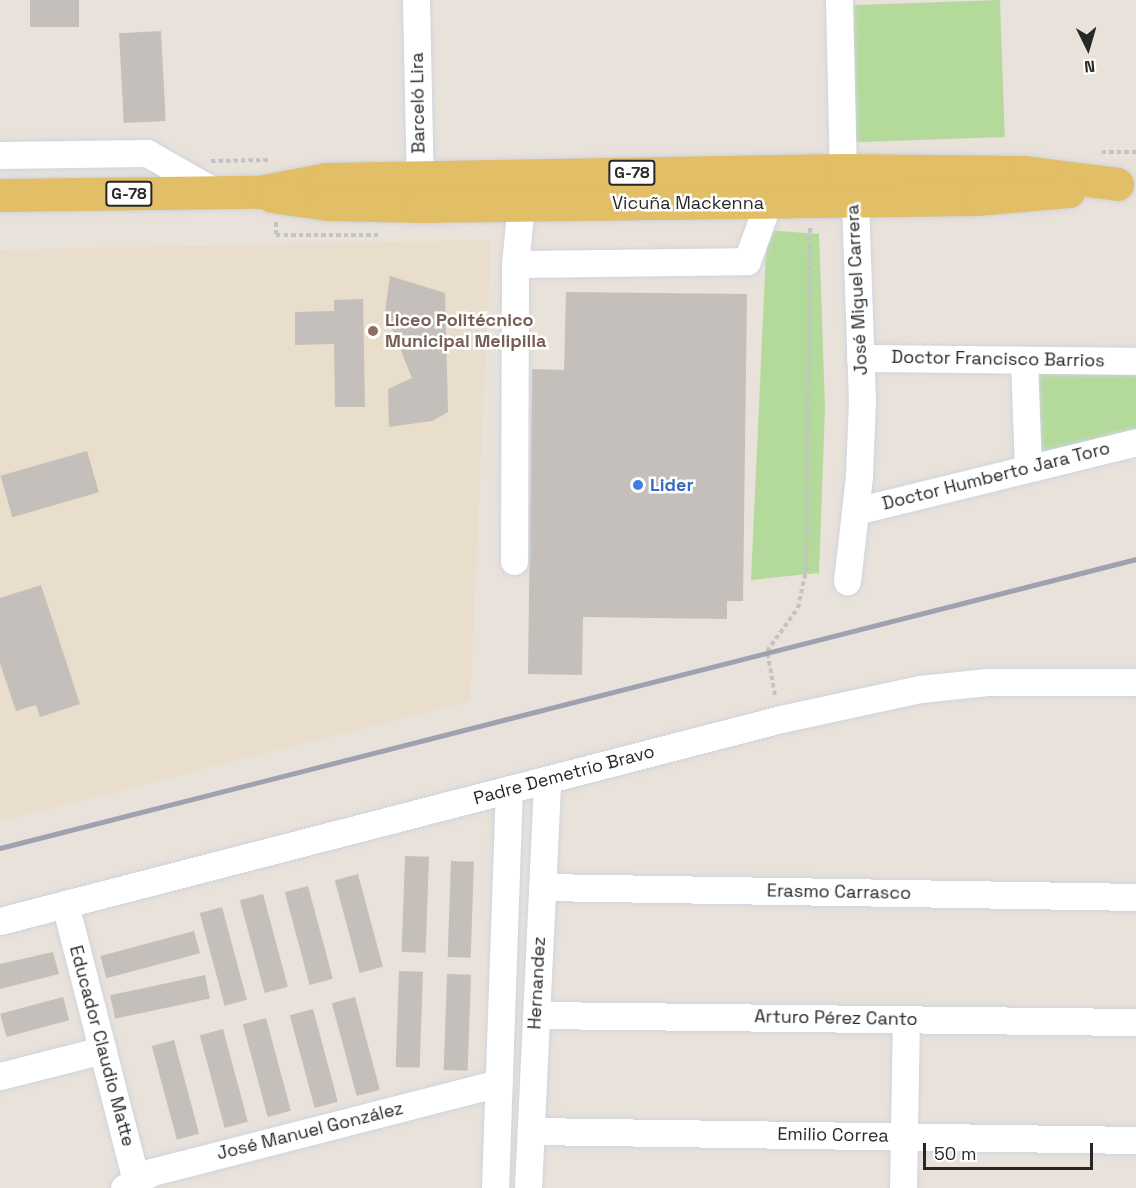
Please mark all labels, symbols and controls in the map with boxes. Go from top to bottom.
north arrow [1058,18,1118,78]
street label: Barceló Lira [406,52,430,154]
text: N [1083,56,1096,77]
road number: G-78 [608,160,656,186]
road number: G-78 [105,181,153,207]
street label: Vicuña Mackenna [612,192,764,214]
street label: José Miguel Carrera [842,204,872,376]
place label: Liceo Politécnico Municipal Melipilla [385,310,547,352]
marker: Liceo Politécnico Municipal Melipilla [366,324,380,338]
street label: Doctor Francisco Barrios [891,346,1105,372]
street label: Doctor Humberto Jara Toro [880,437,1112,515]
place label: Lider [650,474,694,496]
marker: Lider [631,478,645,492]
street label: Padre Demetrio Bravo [471,740,657,810]
street label: Erasmo Carrasco [767,880,911,904]
street label: Hernandez [524,936,550,1030]
street label: Educador Claudio Matte [65,943,139,1149]
street label: Arturo Pérez Canto [754,1006,918,1030]
street label: José Manuel González [215,1097,405,1165]
street label: Emilio Correa [777,1123,889,1147]
scale bar [926,1131,1096,1169]
text: 50 m [934,1142,976,1165]

